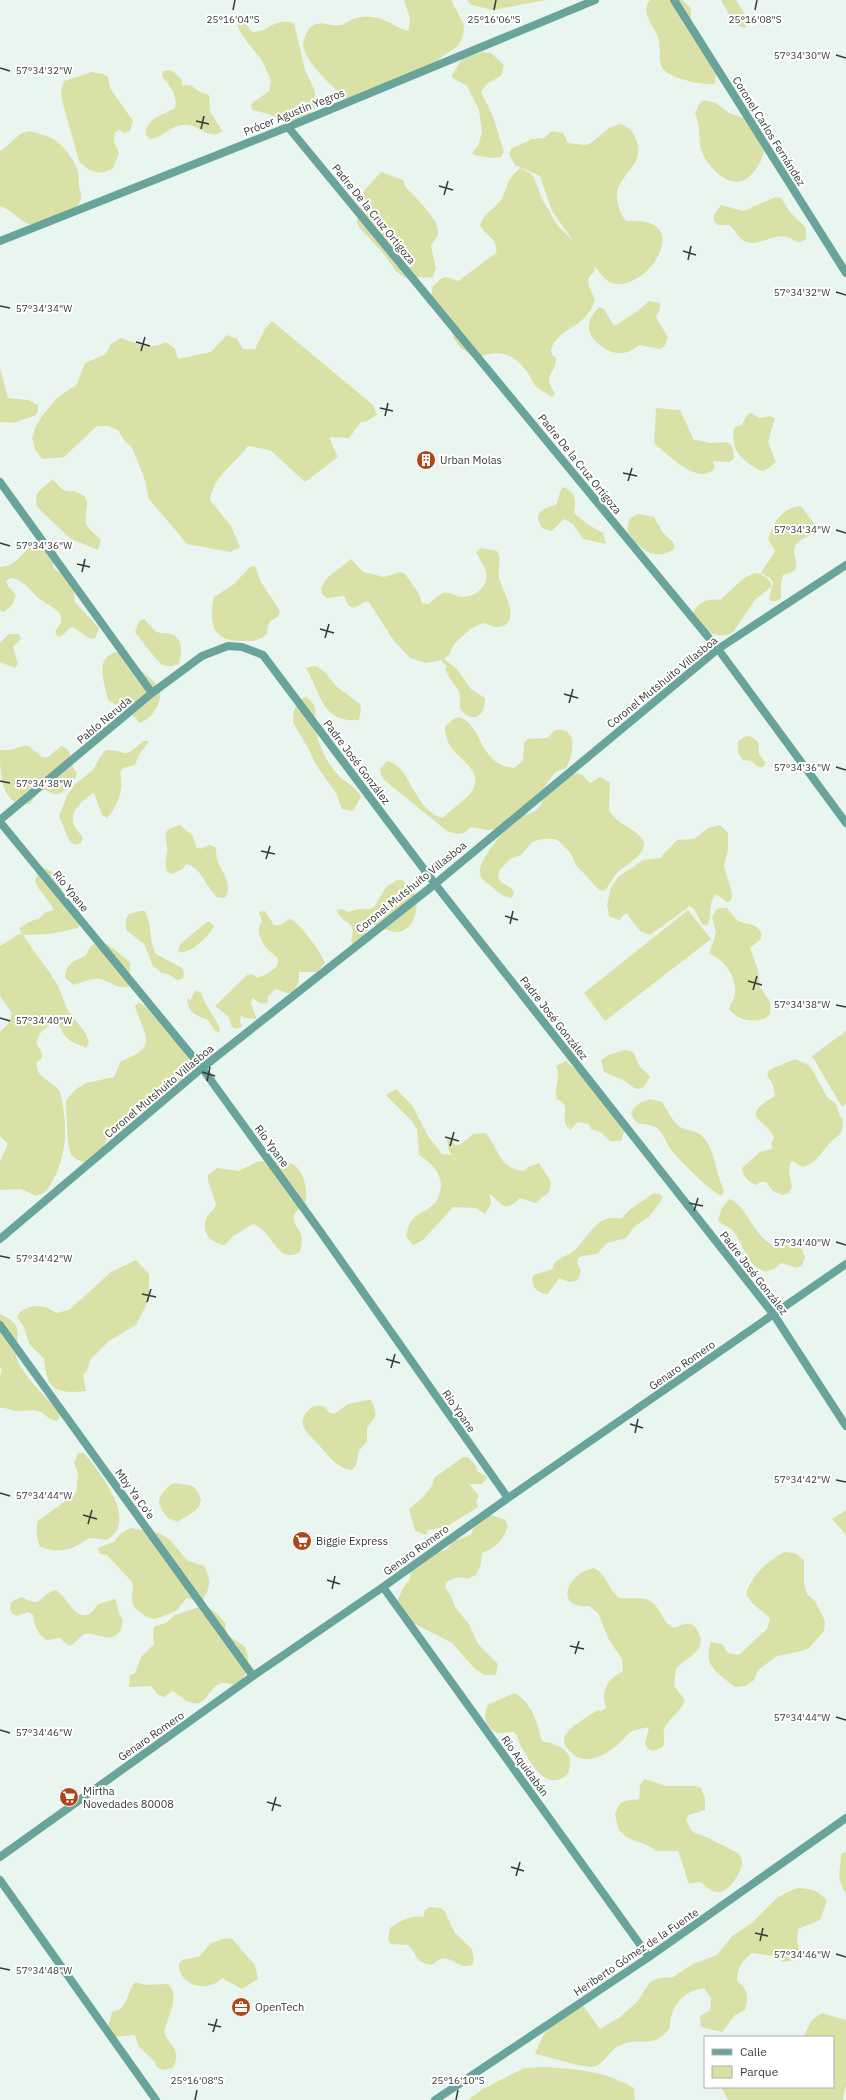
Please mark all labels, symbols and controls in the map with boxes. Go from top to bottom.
text: 25°16'04"S [206,13,260,26]
text: 25°16'06"S [467,13,521,26]
text: 25°16'08"S [728,13,782,26]
text: 57°34'30"W [774,49,830,62]
text: 57°34'32"W [16,64,72,77]
street label: Coronel Carlos Fernández [730,74,808,188]
street label: Prócer Agustín Yegros [241,85,347,139]
street label: Padre De la Cruz Ortigoza [329,161,419,267]
text: 57°34'32"W [774,286,830,299]
text: 57°34'34"W [16,302,72,315]
street label: Padre De la Cruz Ortigoza [535,411,625,517]
building icon: Urban Molas [415,449,437,471]
place label: Urban Molas [440,453,502,467]
text: 57°34'34"W [774,523,830,536]
text: 57°34'36"W [16,539,72,552]
street label: Coronel Mutshuito Villasboa [604,633,720,731]
street label: Pablo Neruda [74,693,134,747]
street label: Padre José González [321,717,393,807]
text: 57°34'36"W [774,761,830,774]
text: 57°34'38"W [16,777,72,790]
street label: Coronel Mutshuito Villasboa [353,838,469,936]
street label: Río Ypane [50,867,92,915]
street label: Padre José González [517,973,591,1063]
text: 57°34'38"W [774,998,830,1011]
text: 57°34'40"W [16,1014,72,1027]
street label: Coronel Mutshuito Villasboa [102,1041,217,1141]
street label: Río Ypane [252,1122,292,1170]
street label: Padre José González [717,1228,791,1318]
text: 57°34'40"W [774,1236,830,1249]
text: 57°34'42"W [16,1252,72,1265]
street label: Genaro Romero [646,1337,718,1393]
street label: Río Ypane [439,1387,479,1435]
street label: Mby Ya Co'e [112,1466,158,1522]
text: 57°34'42"W [774,1473,830,1486]
text: 57°34'44"W [16,1489,72,1502]
street label: Genaro Romero [381,1522,451,1578]
supermarket icon: Biggie Express [291,1530,313,1552]
place label: Biggie Express [316,1534,388,1548]
street label: Genaro Romero [115,1708,187,1764]
text: 57°34'44"W [774,1711,830,1724]
text: 57°34'46"W [16,1726,72,1739]
street label: Río Aquidabán [498,1733,552,1799]
place label: Mirtha Novedades 80008 [83,1784,174,1811]
supermarket icon: Mirtha Novedades 80008 [58,1786,80,1808]
street label: Heriberto Gómez de la Fuente [571,1905,701,1999]
text: 57°34'46"W [774,1948,830,1961]
text: 57°34'48"W [16,1964,72,1977]
office icon: OpenTech [230,1996,252,2018]
place label: OpenTech [255,2000,304,2014]
legend [704,2036,834,2088]
text: Calle [740,2044,767,2059]
text: Parque [740,2064,779,2079]
text: 25°16'08"S [170,2074,224,2087]
text: 25°16'10"S [431,2074,485,2087]

